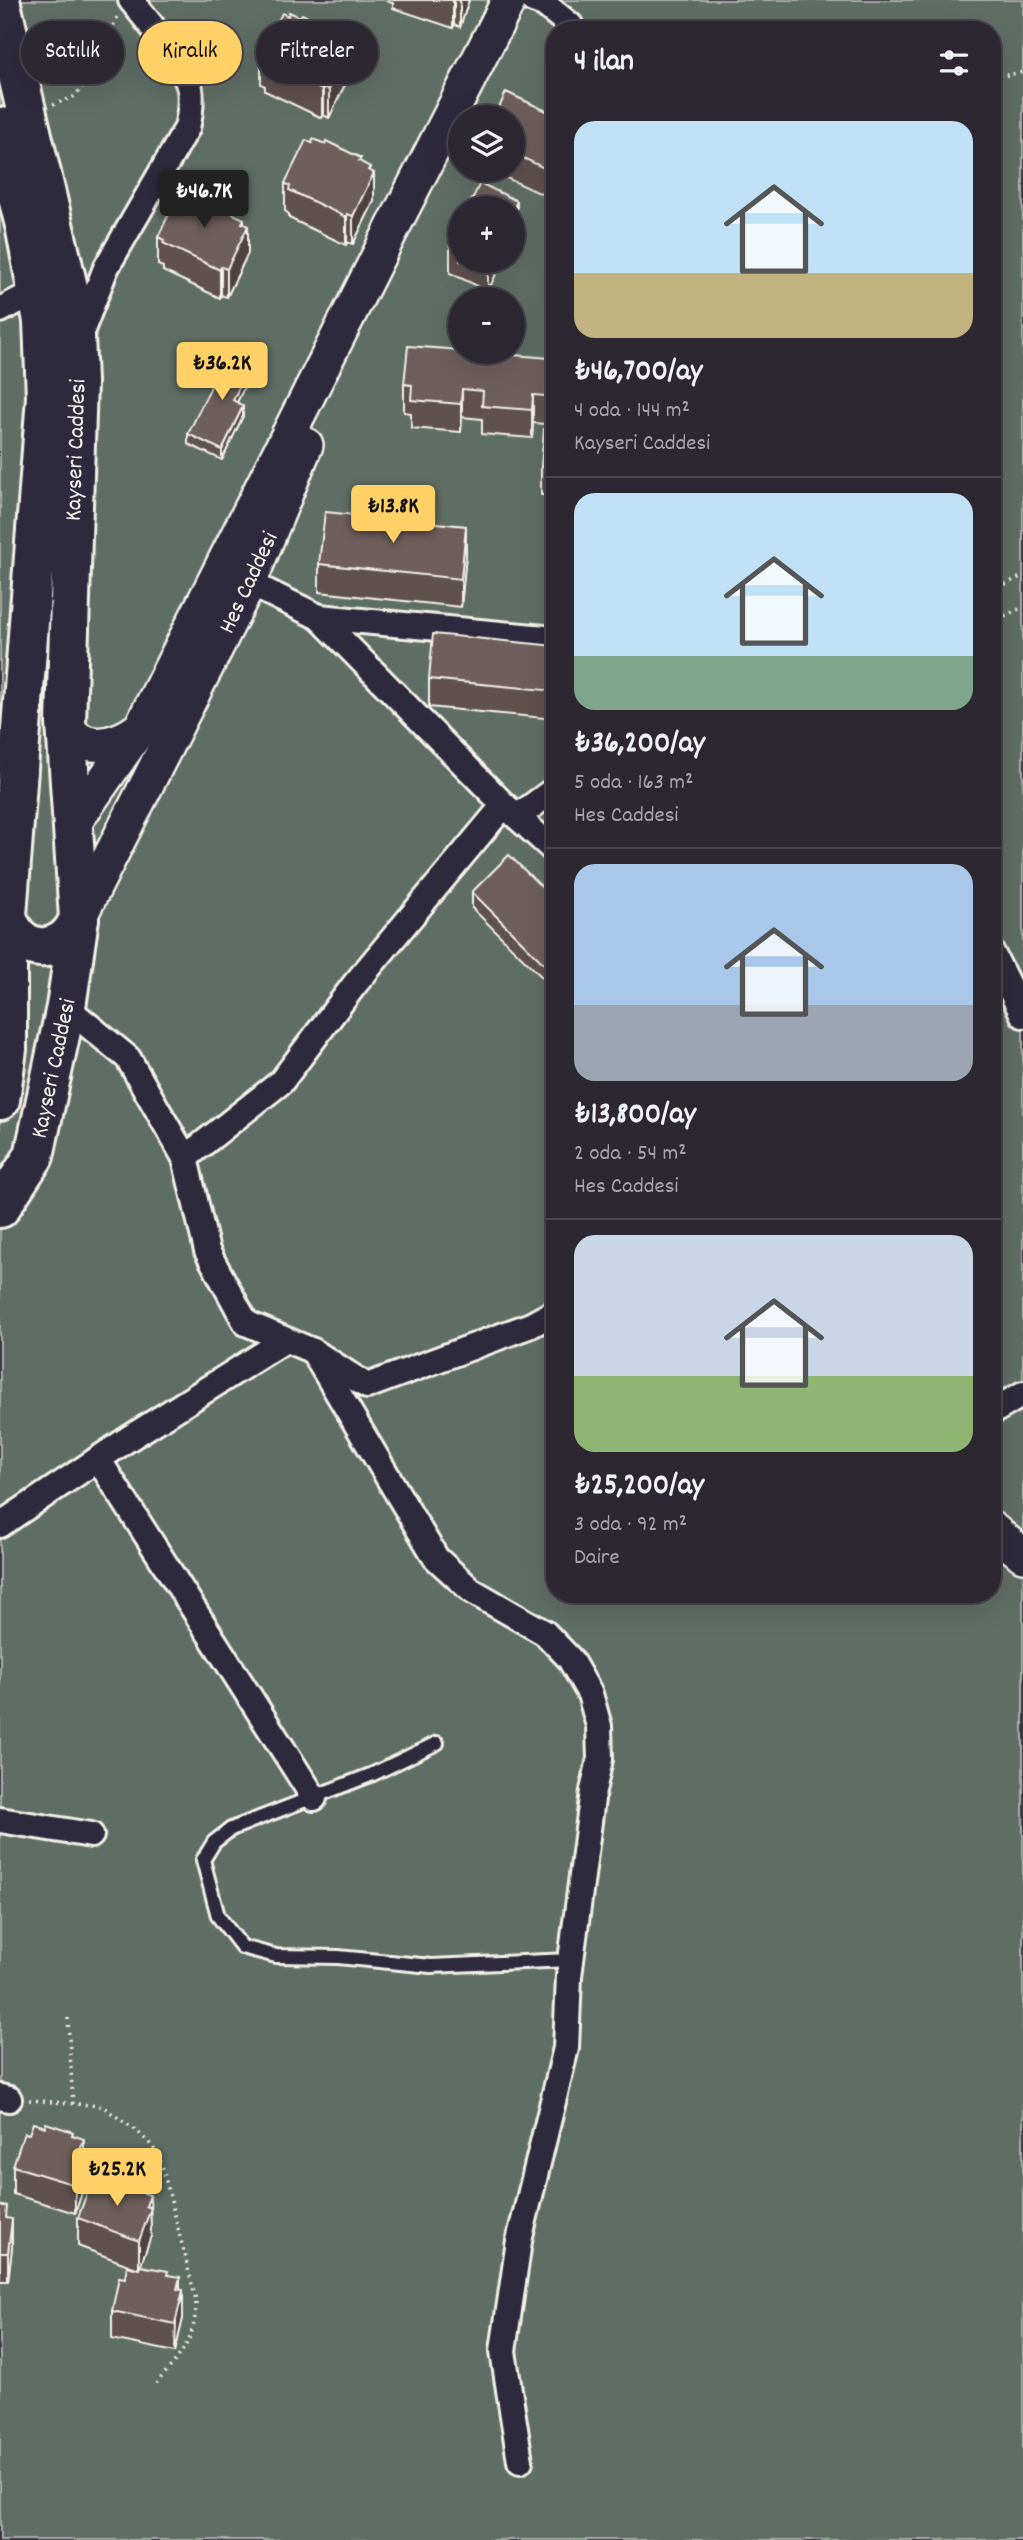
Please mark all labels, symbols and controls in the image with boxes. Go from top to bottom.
chip: Satılık [21,21,124,84]
chip: Kiralık [138,21,242,84]
chip: Filtreler [256,21,378,84]
text: 4 ilan [574,42,634,85]
icon: filters [935,44,973,82]
map controls [448,105,525,364]
button: layers [448,105,525,182]
icon: home [711,166,837,292]
pin: ₺46.7K [147,170,261,230]
text: ₺46.7K [176,176,232,209]
button: + [448,196,525,273]
button: − [448,287,525,364]
pin: ₺36.2K [165,342,279,402]
text: ₺36.2K [193,348,251,381]
text: ₺46,700/ay [574,352,703,395]
street label: Kayseri Caddesi [58,378,96,522]
text: 4 oda · 144 m² [574,395,690,428]
text: Kayseri Caddesi [574,428,710,461]
pin: ₺13.8K [336,486,450,545]
text: ₺13.8K [367,491,419,524]
street label: Hes Caddesi [211,527,288,640]
icon: home [711,538,837,664]
text: ₺36,200/ay [574,724,705,767]
text: 5 oda · 163 m² [574,767,694,800]
text: Hes Caddesi [574,800,679,833]
icon: home [711,909,837,1035]
street label: Kayseri Caddesi [24,996,86,1142]
text: ₺13,800/ay [574,1095,696,1138]
text: 2 oda · 54 m² [574,1138,687,1171]
text: Hes Caddesi [574,1171,679,1204]
icon: home [711,1280,837,1406]
text: ₺25,200/ay [574,1466,704,1509]
text: 3 oda · 92 m² [574,1509,687,1542]
text: Daire [574,1542,620,1575]
pin: ₺25.2K [60,2148,174,2208]
text: ₺25.2K [88,2154,146,2187]

